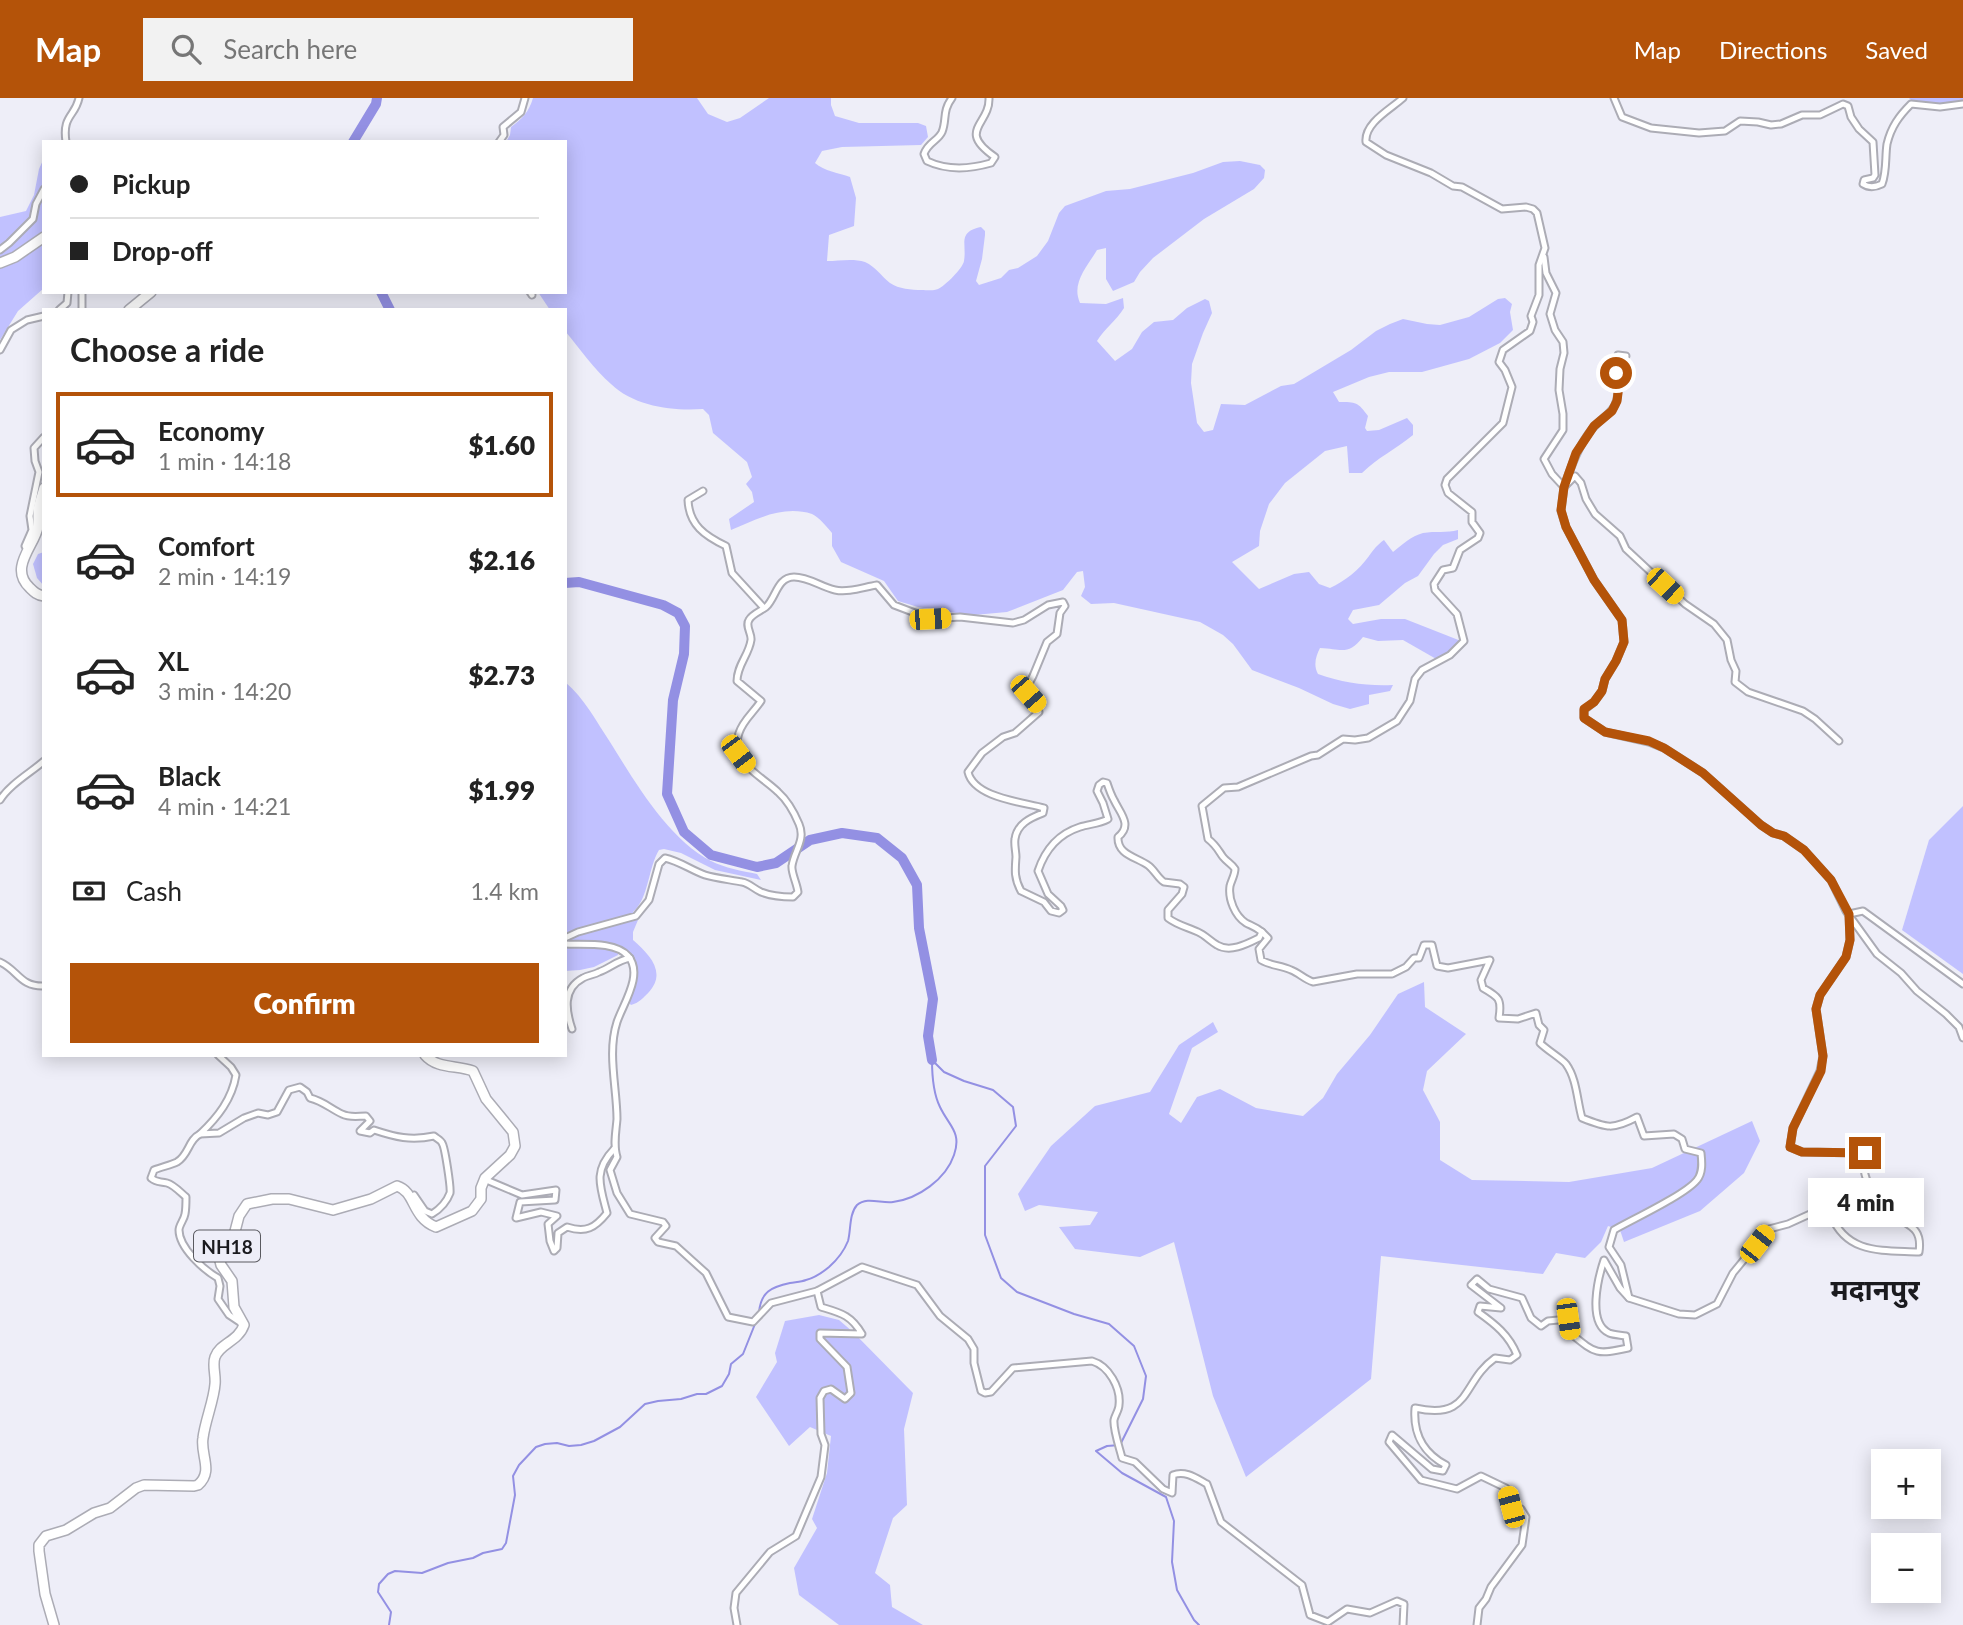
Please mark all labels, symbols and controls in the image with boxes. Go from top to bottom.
search box [143,18,633,81]
text: Map [35,29,101,69]
icon: search [167,30,205,68]
text: Search here [223,33,357,65]
text: Map [1634,35,1681,64]
text: Directions [1719,35,1827,64]
text: Saved [1865,35,1928,64]
text: Pickup [112,168,191,200]
text: Drop-off [112,235,213,267]
text: Choose a ride [70,330,264,369]
route start [1600,357,1632,389]
icon: car [74,413,137,476]
text: Economy [158,415,264,447]
text: $1.60 [468,429,535,461]
text: 1 min · 14:18 [158,447,291,475]
icon: car [74,528,137,591]
text: Comfort [158,530,255,562]
text: $2.16 [468,544,535,576]
text: 2 min · 14:19 [158,562,291,590]
car [1643,564,1688,608]
car [909,607,952,631]
icon: car [74,643,137,706]
text: XL [158,645,189,677]
text: $2.73 [468,659,535,691]
car [1007,671,1050,717]
text: 3 min · 14:20 [158,677,291,705]
car [717,731,760,777]
icon: car [74,758,137,821]
text: Black [158,760,221,792]
text: $1.99 [468,774,535,806]
text: 4 min · 14:21 [158,792,291,820]
icon: cash [70,872,108,910]
text: Cash [126,875,182,907]
text: 1.4 km [470,877,539,905]
button: Confirm [70,963,539,1043]
route end [1849,1137,1881,1169]
callout: 4 min [1807,1178,1923,1226]
text: 4 min [1837,1188,1895,1216]
car [1736,1221,1779,1267]
road number: NH18 [194,1230,260,1262]
district label: मदानपुर [1830,1272,1920,1308]
car [1555,1297,1582,1341]
map controls [1871,1449,1941,1603]
button: + [1871,1449,1941,1519]
car [1496,1484,1527,1530]
button: − [1871,1533,1941,1603]

